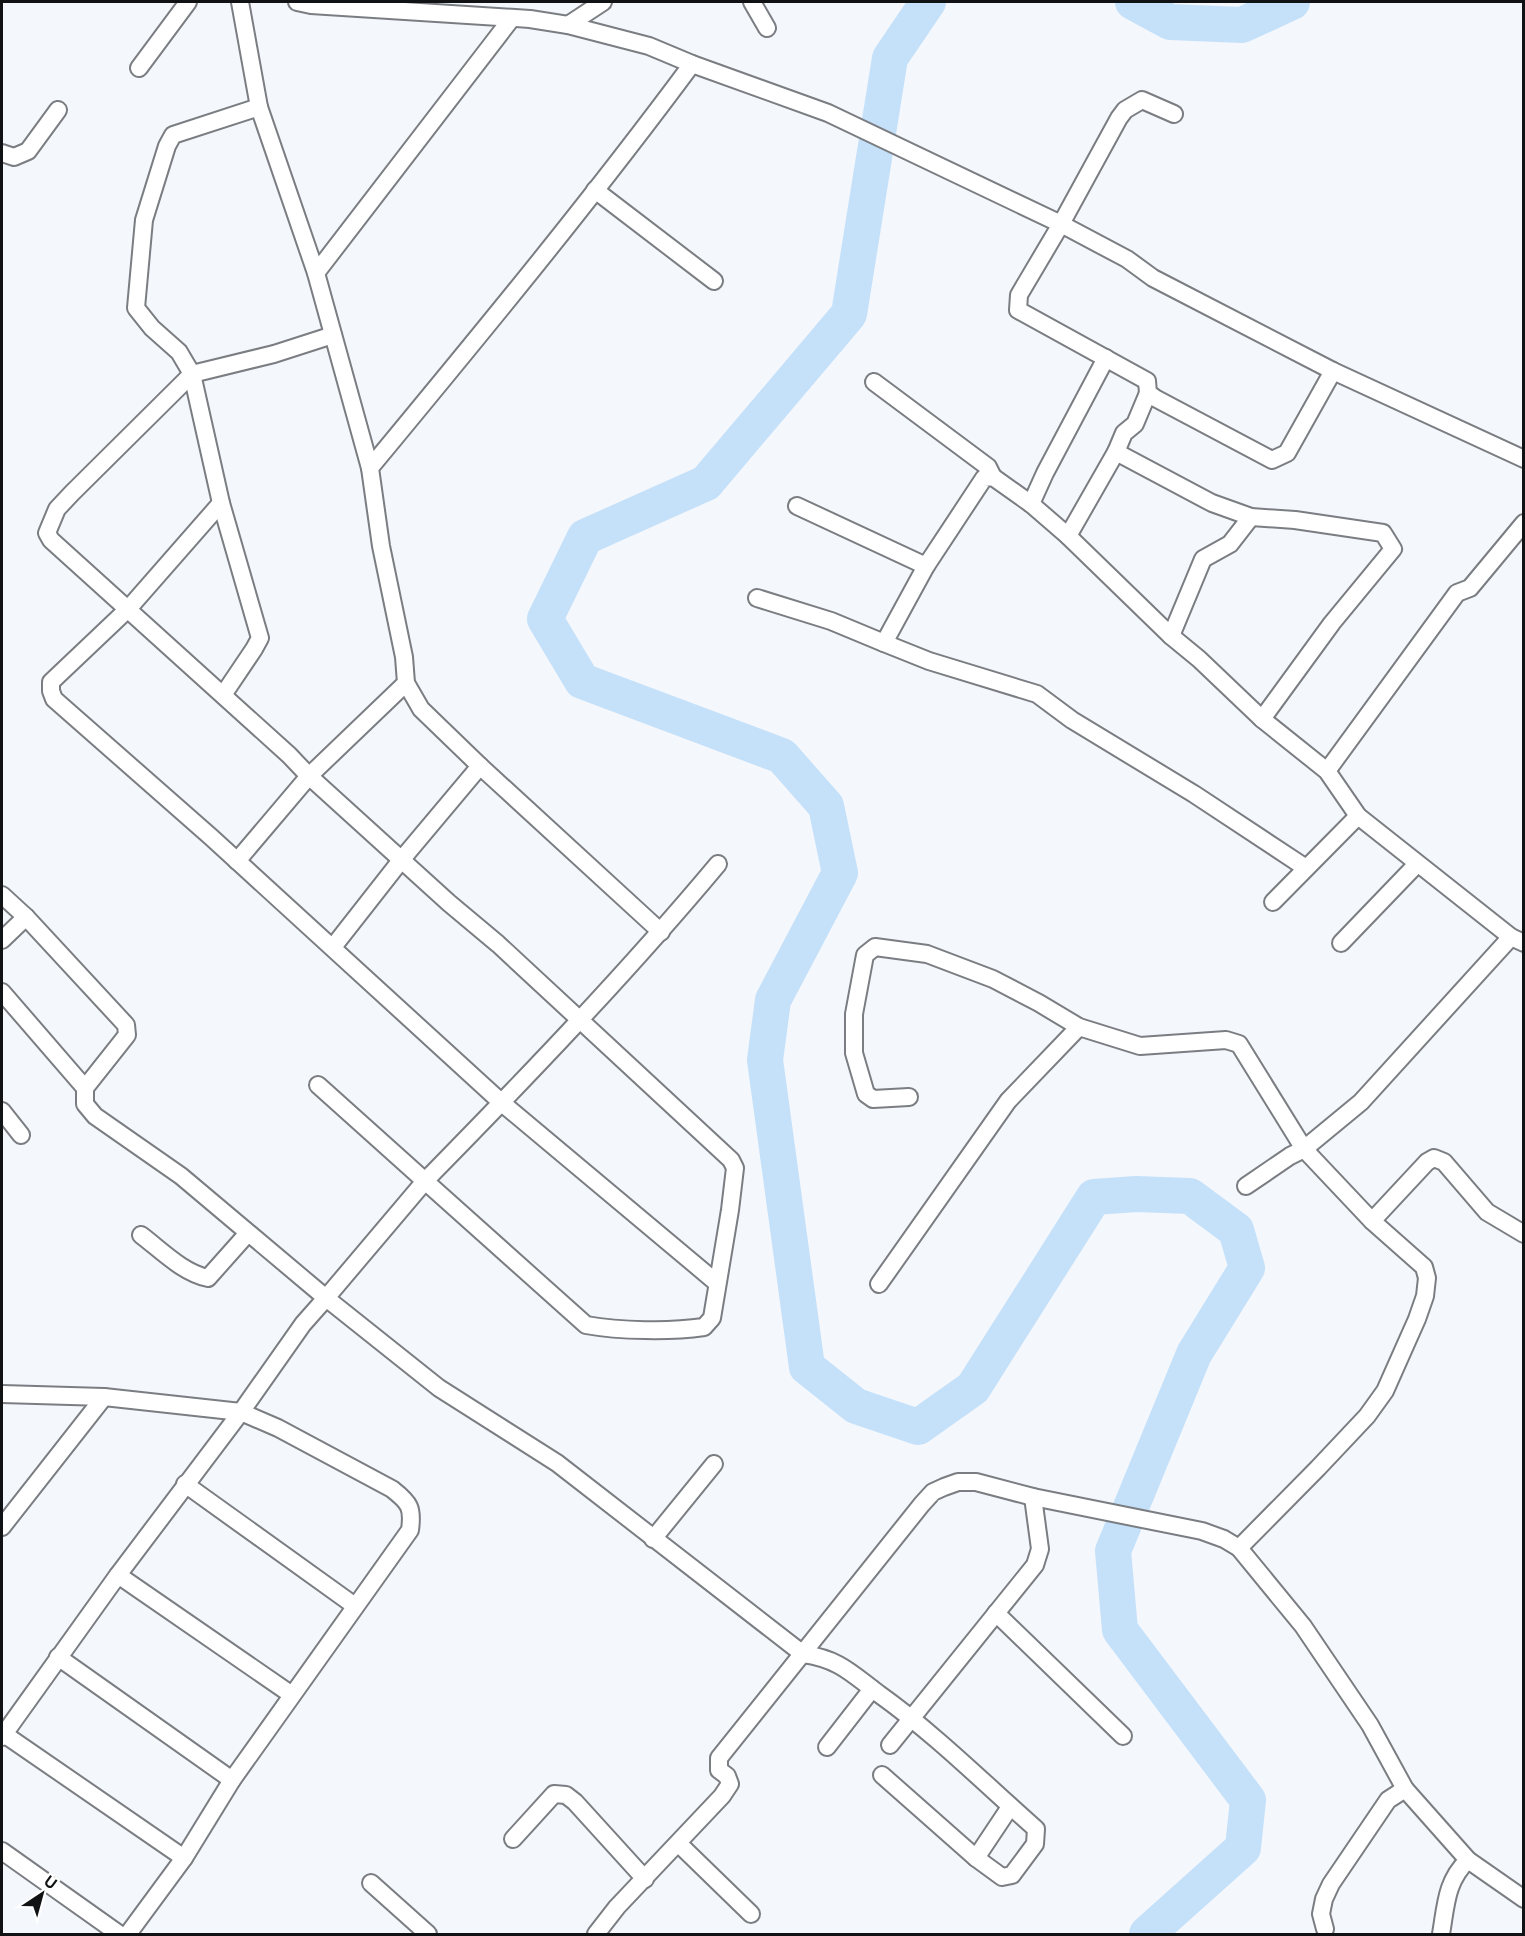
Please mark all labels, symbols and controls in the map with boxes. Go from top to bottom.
north arrow [12,1864,72,1924]
text: U [40,1871,61,1893]

